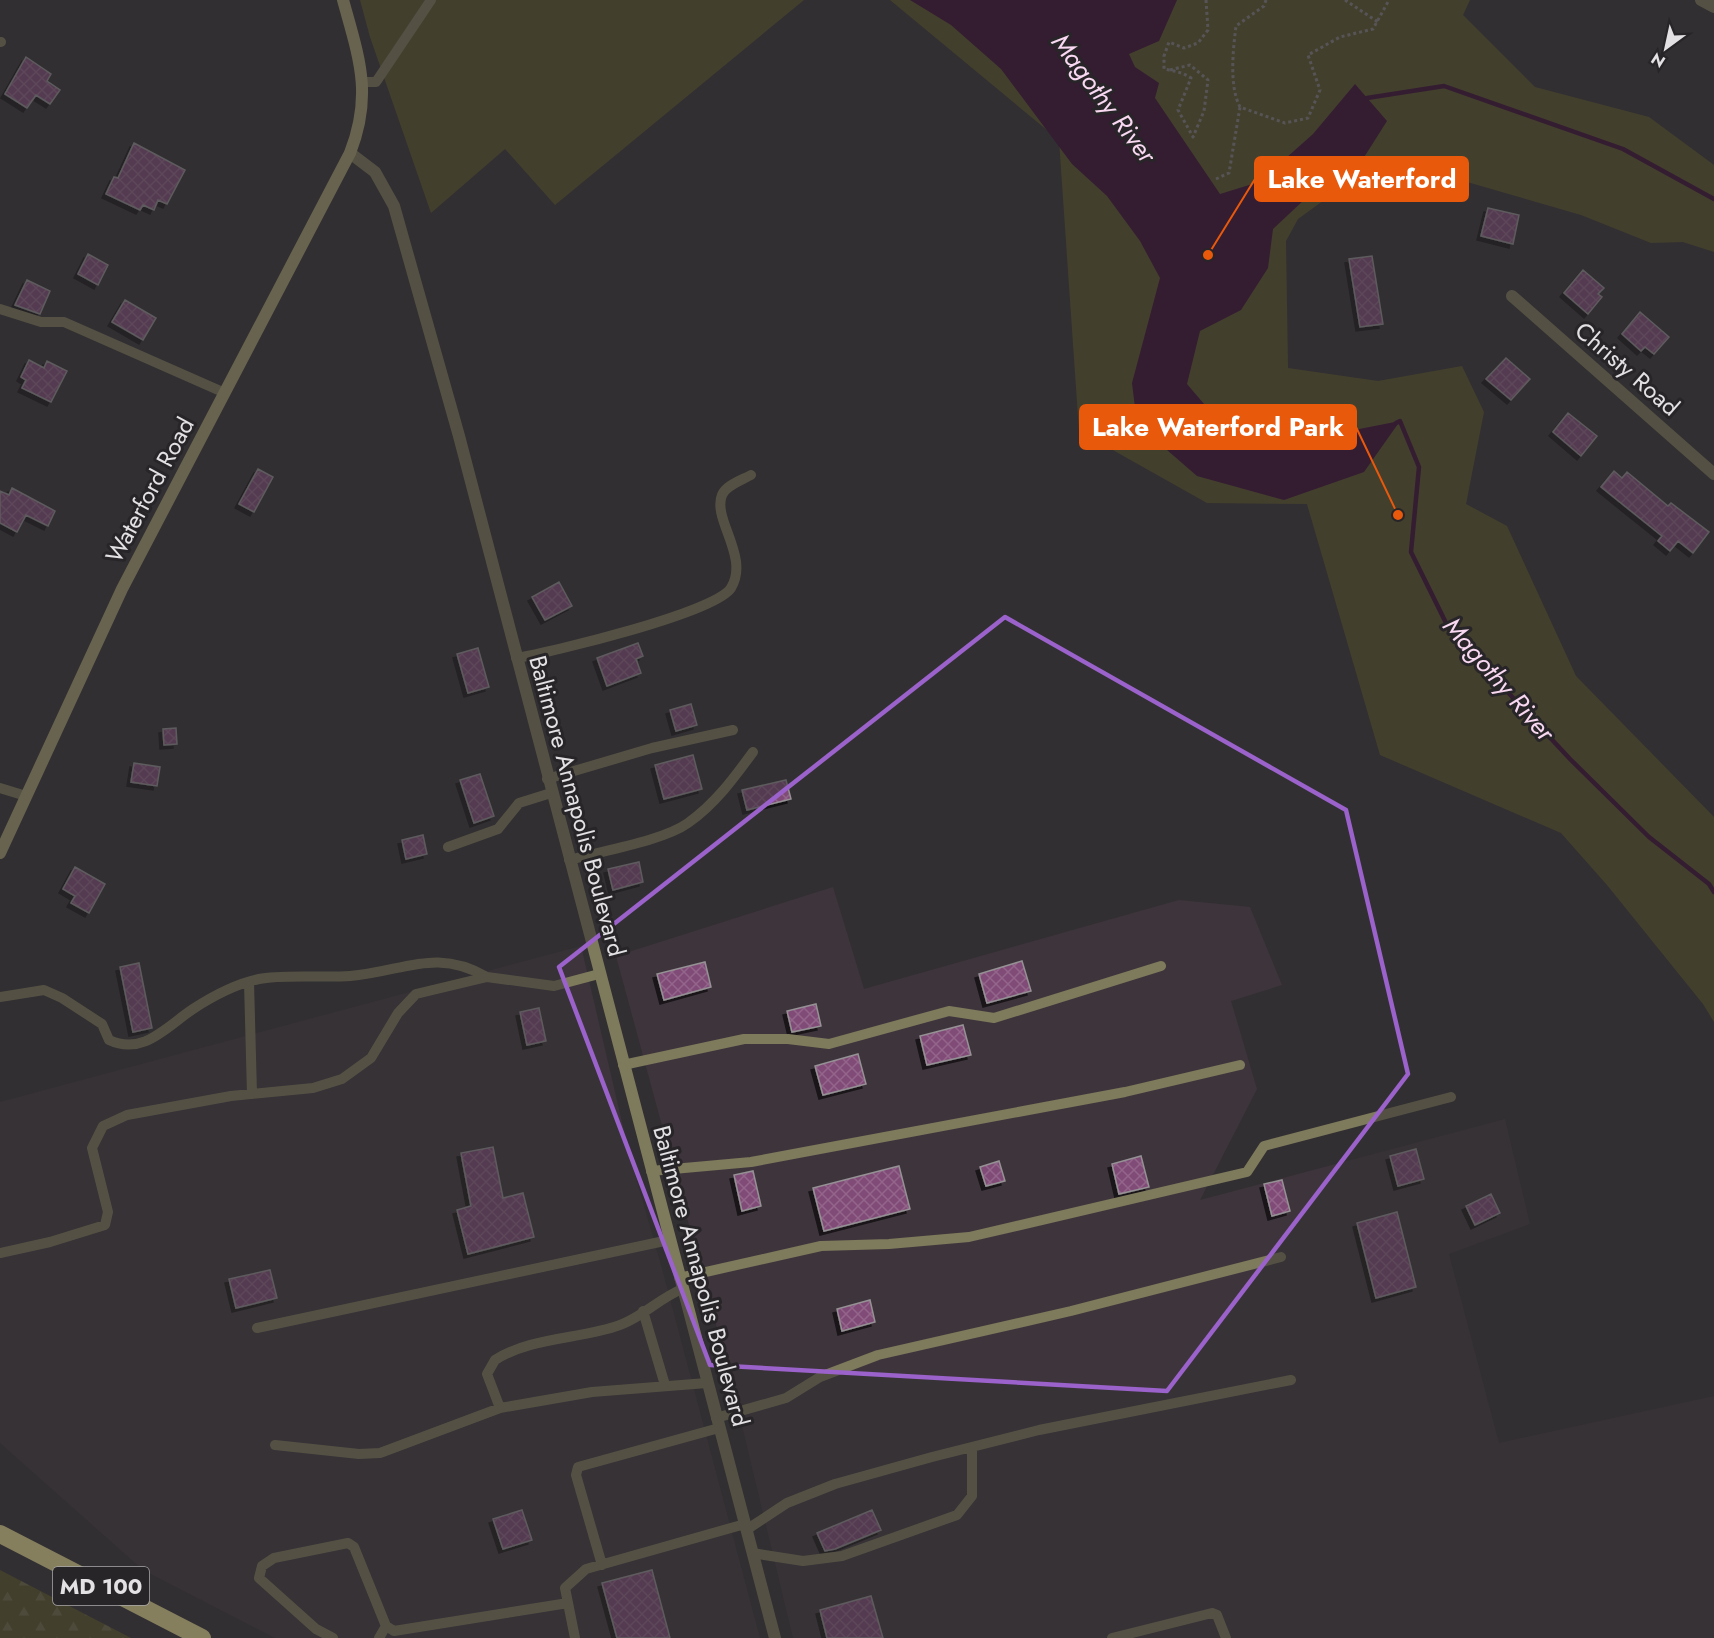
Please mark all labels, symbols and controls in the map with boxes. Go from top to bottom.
north arrow [1636,18,1696,78]
water label: Magothy River [1042,25,1166,172]
text: N [1647,47,1670,73]
callout: Lake Waterford [1255,157,1468,201]
text: Lake Waterford [1267,160,1457,198]
street label: Christy Road [1567,313,1687,424]
callout: Lake Waterford Park [1080,405,1356,449]
text: Lake Waterford Park [1092,408,1344,446]
street label: Waterford Road [97,411,203,569]
water label: Magothy River [1434,608,1565,751]
street label: Baltimore Annapolis Boulevard [520,651,635,960]
street label: Baltimore Annapolis Boulevard [644,1121,759,1430]
road number: MD 100 [53,1567,149,1605]

